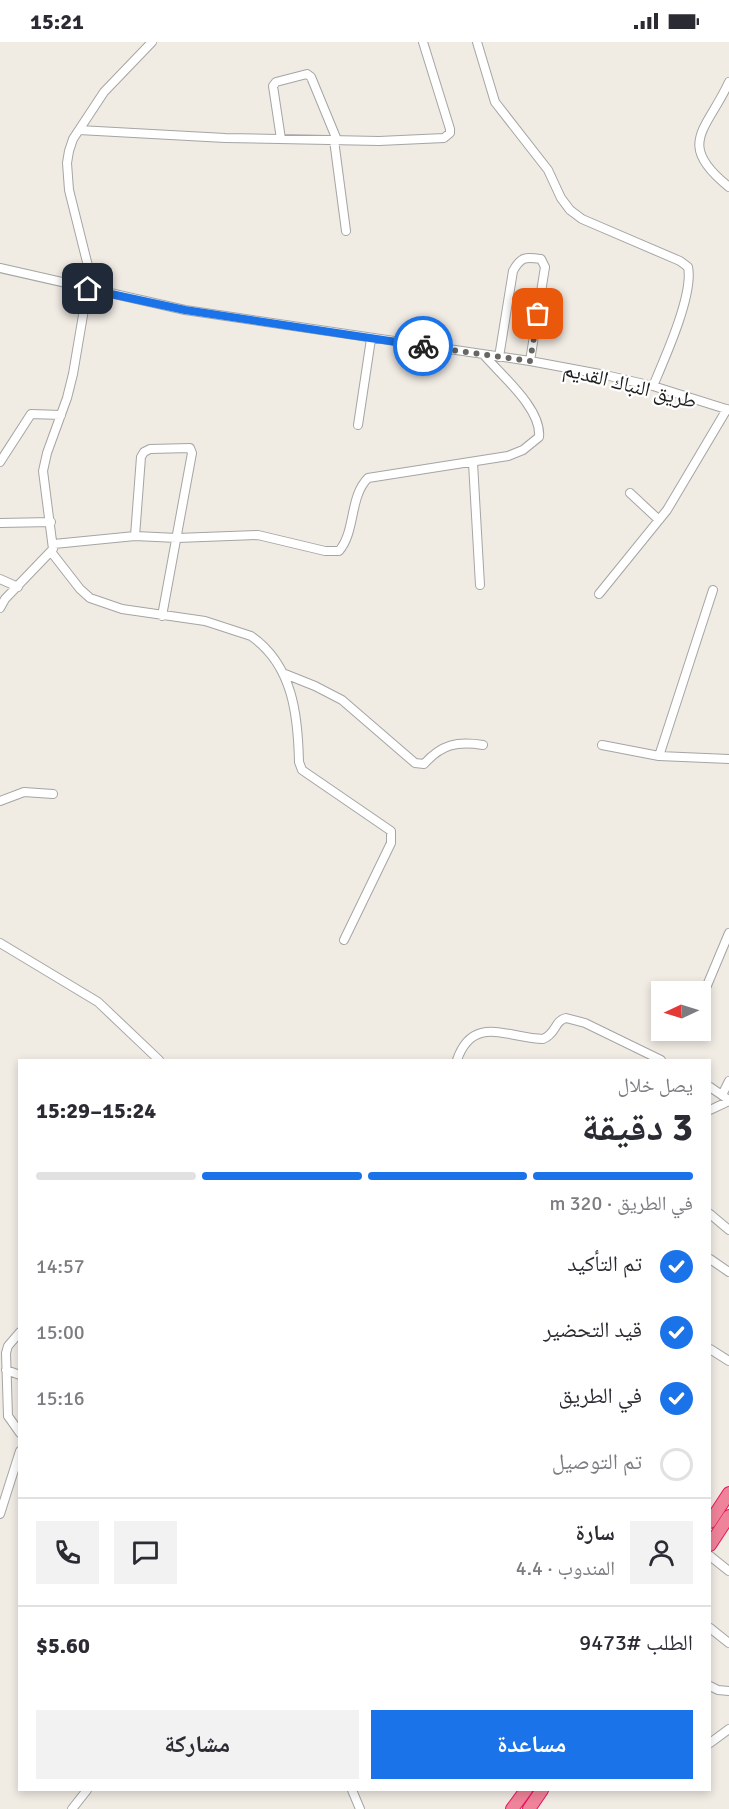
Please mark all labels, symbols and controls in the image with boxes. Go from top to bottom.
text: 15:21 [30,8,84,35]
pin [62,263,113,314]
icon: home [71,272,104,305]
pin [512,288,563,339]
icon: bag [521,297,554,330]
courier [393,316,453,376]
icon: bike [407,330,440,363]
street label: طريق النباك القديم [560,356,700,415]
north arrow [651,981,711,1041]
map controls [651,981,711,1041]
text: يصل خلال [618,1073,693,1098]
text: 15:24–15:29 [36,1097,156,1124]
text: 3 دقيقة [581,1103,693,1151]
text: في الطريق · 320 m [549,1191,693,1216]
text: تم التأكيد [567,1250,642,1277]
icon: check [660,1250,693,1283]
text: 14:57 [36,1254,85,1279]
text: قيد التحضير [543,1316,642,1343]
icon: check [660,1316,693,1349]
text: 15:00 [36,1320,85,1345]
text: في الطريق [559,1382,642,1409]
icon: check [660,1382,693,1415]
text: 15:16 [36,1386,85,1411]
text: تم التوصيل [552,1448,642,1475]
text: سارة [576,1519,615,1546]
button: phone [36,1521,99,1584]
button: chat [114,1521,177,1584]
button: person [630,1521,693,1584]
text: المندوب · 4.4 [516,1556,615,1581]
text: الطلب #9473 [579,1629,693,1656]
text: $5.60 [36,1632,90,1659]
button: مشاركة [36,1710,359,1779]
button: مساعدة [371,1710,693,1779]

